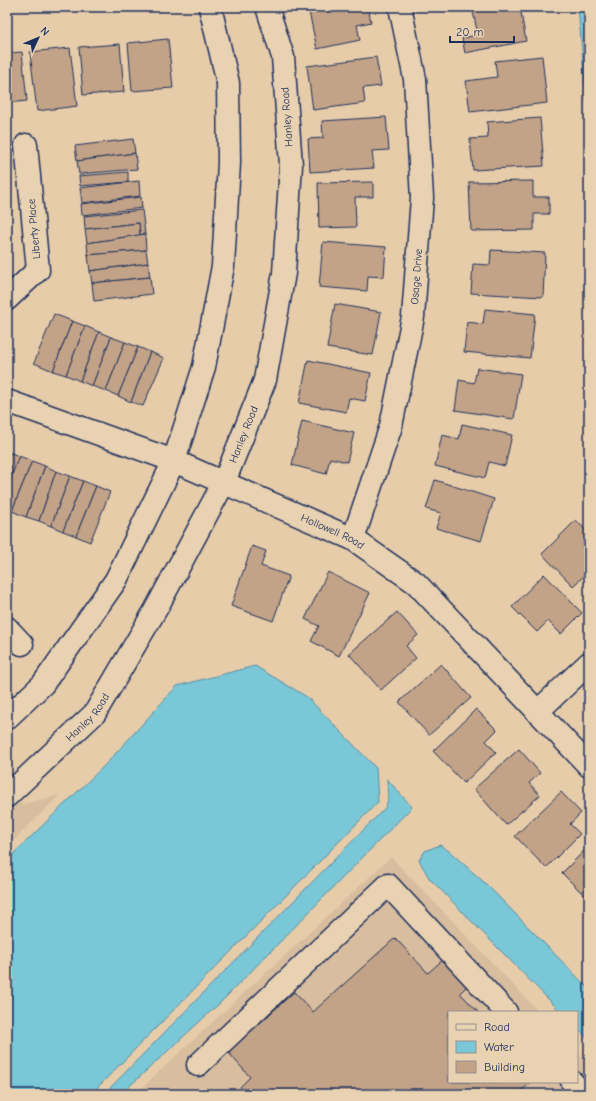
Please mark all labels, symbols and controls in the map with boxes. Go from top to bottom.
north arrow [18,18,58,58]
scale bar [450,18,514,44]
text: N [38,24,52,39]
text: 20 m [456,25,484,39]
street label: Hanley Road [278,86,296,147]
street label: Liberty Place [25,198,43,260]
street label: Osage Drive [407,248,425,305]
street label: Hanley Road [226,404,260,465]
street label: Hollowell Road [299,511,367,552]
street label: Hanley Road [63,691,112,744]
legend [448,1011,578,1083]
text: Road [484,1020,510,1034]
text: Water [484,1040,514,1054]
text: Building [484,1060,525,1074]

